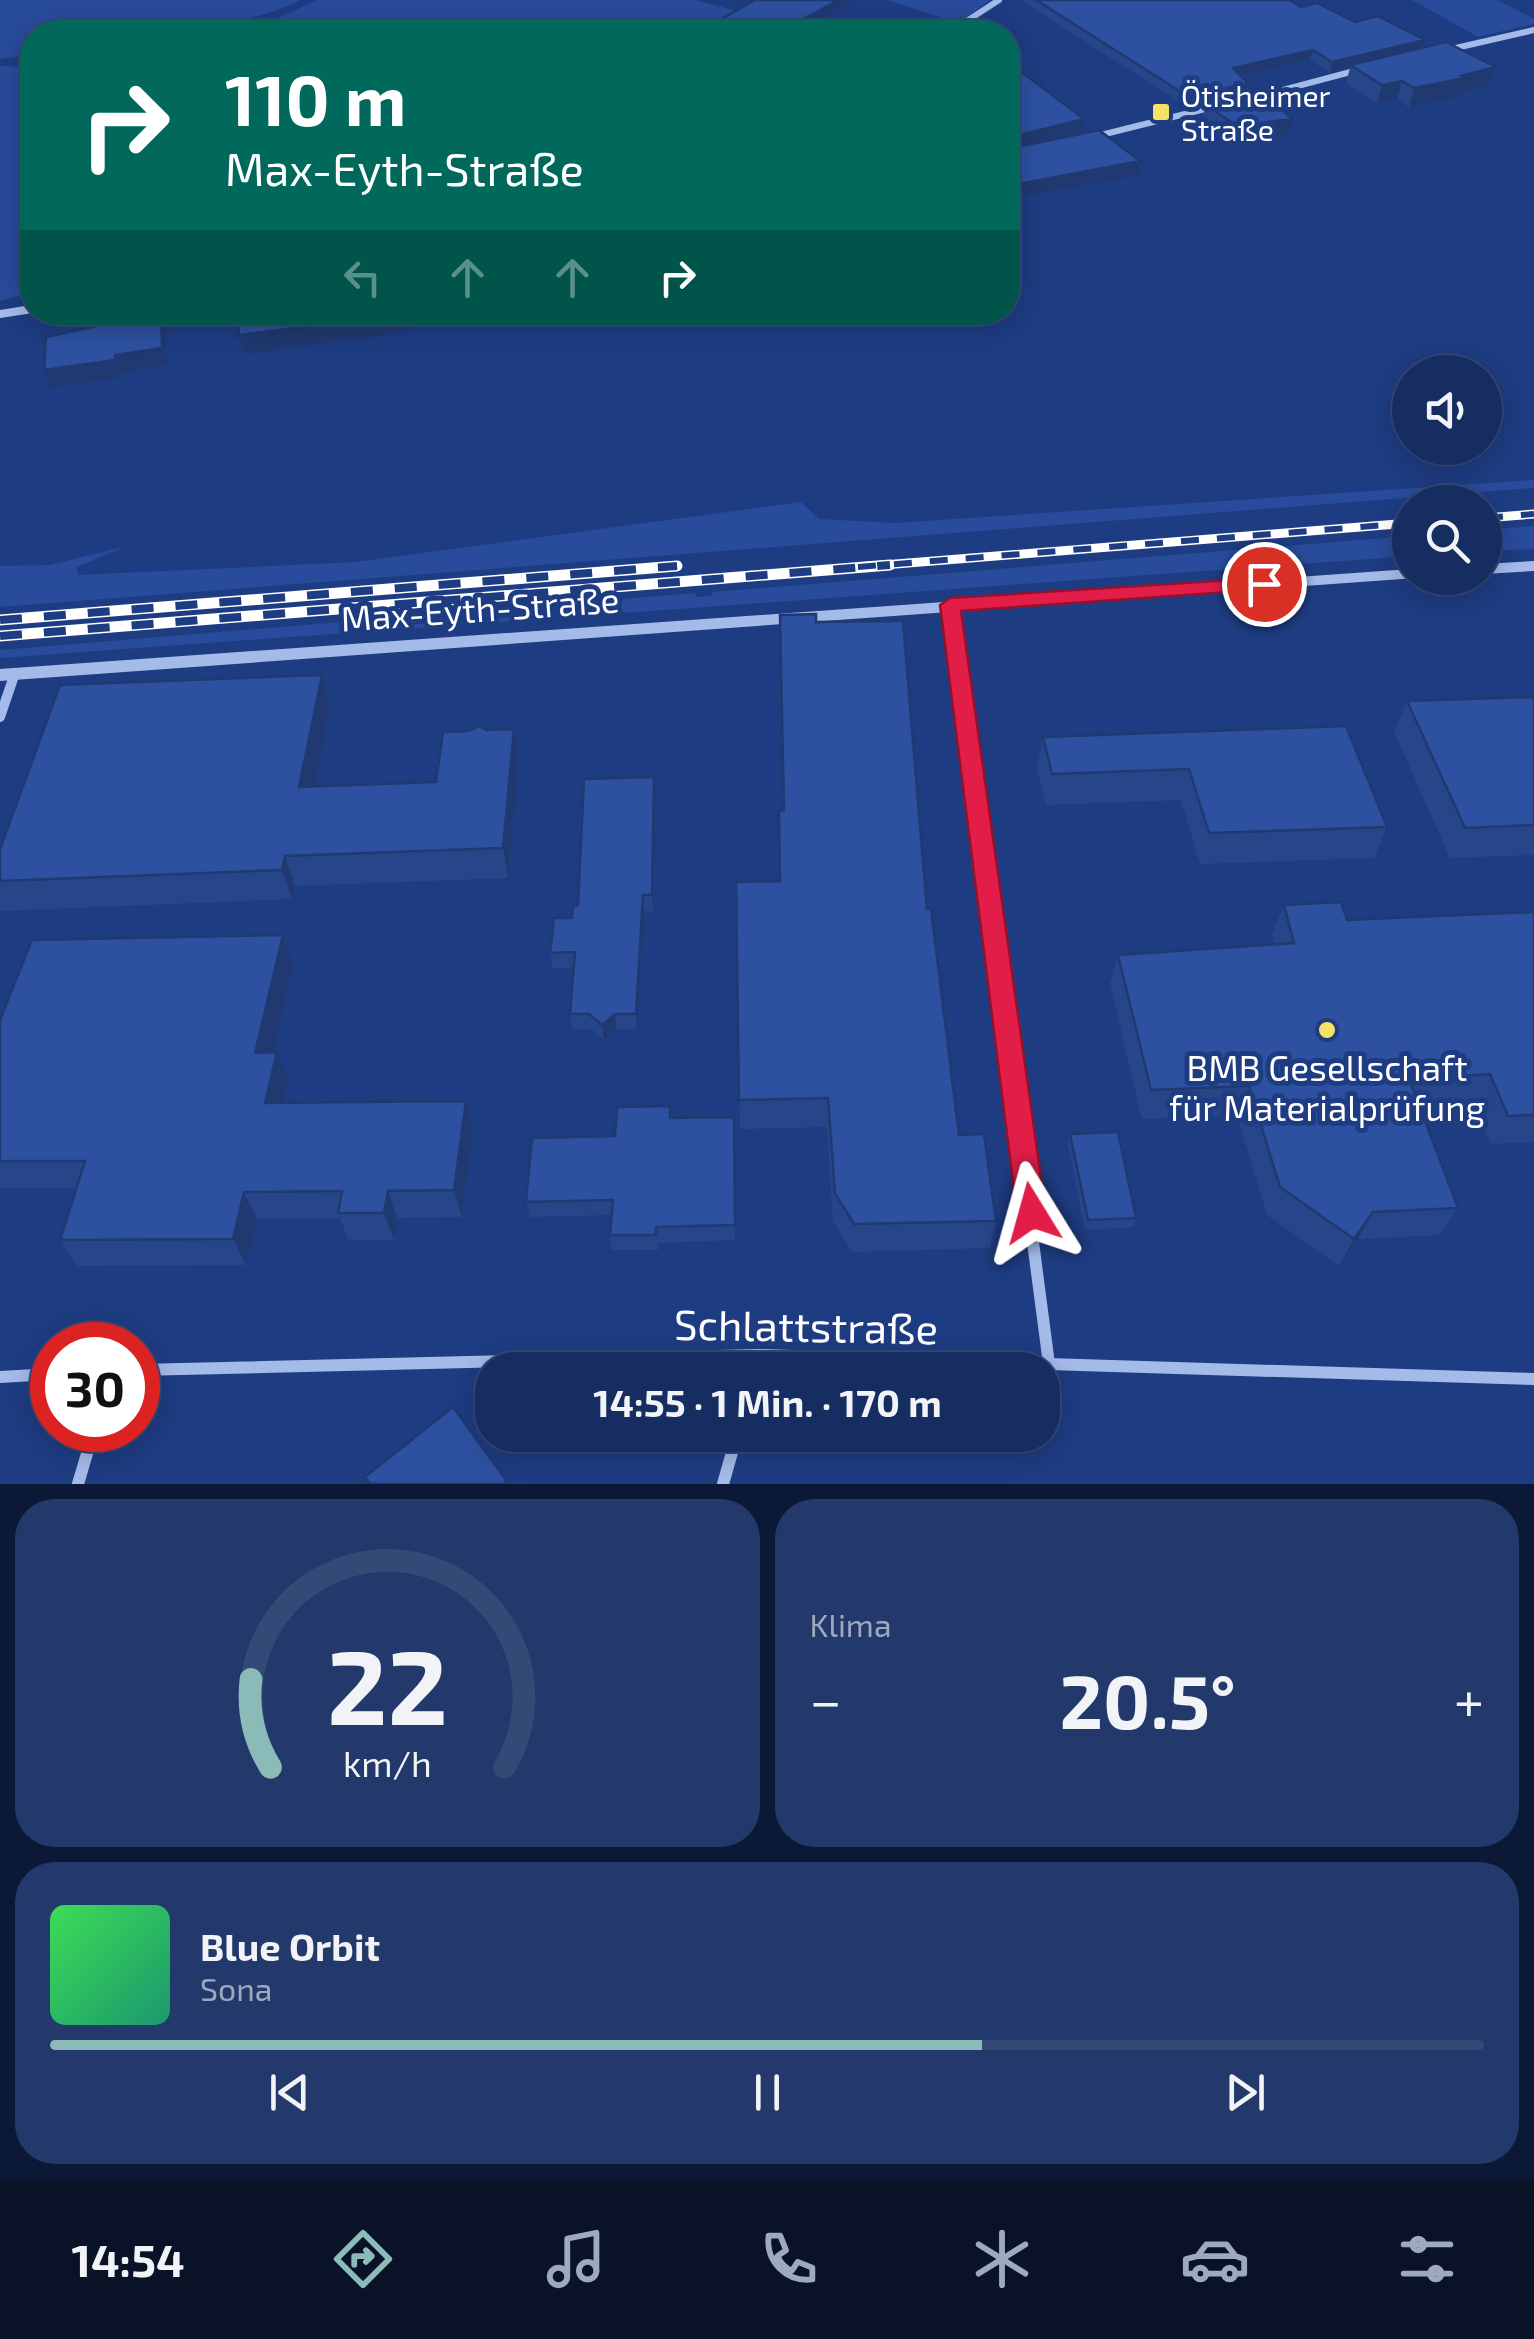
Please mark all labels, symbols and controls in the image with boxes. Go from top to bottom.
text: 110 m [225,56,406,140]
icon: right [60,60,190,190]
place label: Ötisheimer Straße [1181,77,1331,147]
marker: Ötisheimer Straße [1150,101,1172,123]
text: Max-Eyth-Straße [225,141,584,195]
icon: left [335,250,390,305]
icon: ahead [440,250,495,305]
icon: ahead [545,250,600,305]
icon: right [650,250,705,305]
map controls [1392,355,1502,595]
button: sound [1392,355,1502,465]
button: search [1392,485,1502,595]
pin [1222,542,1307,627]
icon: arrive [1237,557,1292,612]
street label: Max-Eyth-Straße [339,577,621,639]
marker: BMB Gesellschaft für Materialprüfung [1316,1019,1338,1041]
place label: BMB Gesellschaft für Materialprüfung [1169,1046,1485,1128]
position arrow [980,1161,1084,1265]
street label: Schlattstraße [673,1298,939,1352]
speed limit sign: 30 [30,1322,160,1452]
text: 14:55 · 1 Min. · 170 m [593,1379,942,1425]
text: Klima [810,1605,891,1643]
text: 22 [327,1621,448,1746]
text: 20.5° [1059,1654,1236,1744]
text: − [810,1666,842,1732]
text: + [1454,1666,1484,1732]
text: km/h [343,1741,432,1784]
text: Blue Orbit [200,1923,380,1969]
text: Sona [200,1969,272,2007]
icon: previous [262,2065,317,2120]
icon: pause [740,2065,795,2120]
icon: next [1218,2065,1273,2120]
icon: directions [328,2224,398,2294]
icon: music [541,2224,611,2294]
icon: phone [754,2224,824,2294]
icon: climate [967,2224,1037,2294]
icon: car [1180,2224,1250,2294]
icon: filters [1392,2224,1462,2294]
text: 14:54 [71,2232,185,2286]

